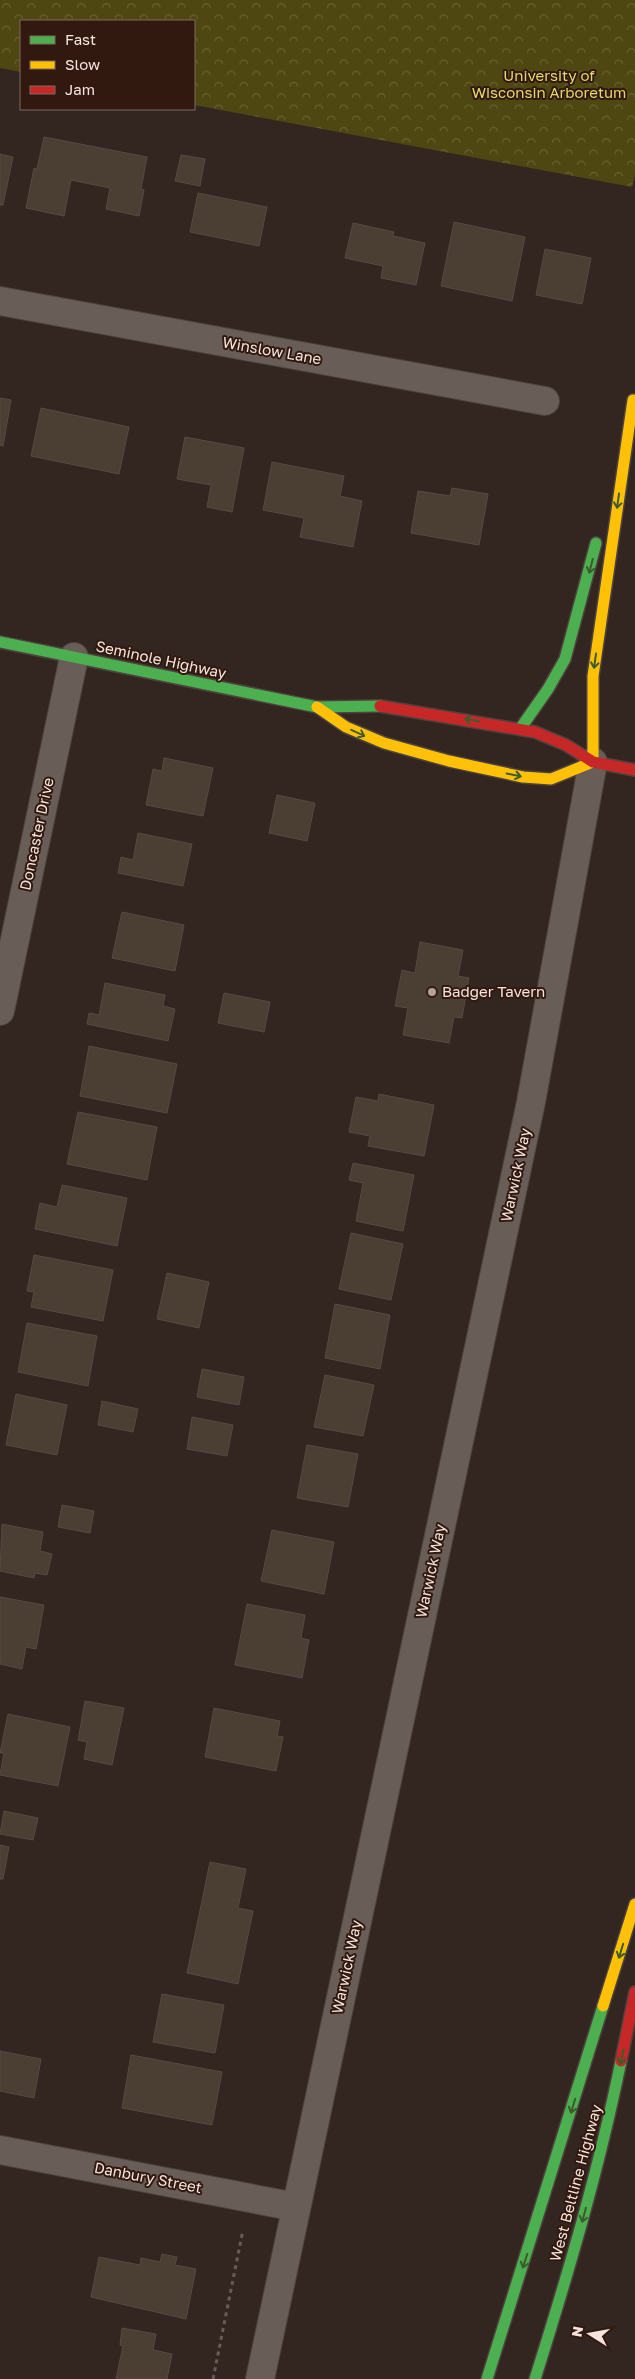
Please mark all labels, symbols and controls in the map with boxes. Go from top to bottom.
legend [20,20,195,110]
text: Fast [65,30,96,48]
text: Slow [65,55,100,73]
park label: University of Wisconsin Arboretum [472,66,626,101]
text: Jam [65,80,95,98]
street label: Winslow Lane [221,332,323,368]
one-way arrow [613,492,623,508]
one-way arrow [585,558,595,574]
street label: Seminole Highway [94,636,229,682]
one-way arrow [590,653,600,669]
one-way arrow [464,715,480,725]
one-way arrow [350,728,365,738]
one-way arrow [506,771,522,780]
street label: Doncaster Drive [15,775,57,892]
place label: Badger Tavern [442,982,545,1000]
marker: Badger Tavern [426,986,438,998]
street label: Warwick Way [496,1126,534,1223]
street label: Warwick Way [411,1522,449,1619]
street label: Warwick Way [327,1918,365,2015]
one-way arrow [615,1942,625,1958]
one-way arrow [616,2048,626,2064]
one-way arrow [568,2098,578,2114]
street label: West Beltline Highway [545,2102,605,2263]
street label: Danbury Street [93,2158,204,2196]
one-way arrow [579,2206,588,2222]
one-way arrow [519,2253,529,2269]
north arrow [565,2309,615,2359]
text: N [567,2325,586,2338]

